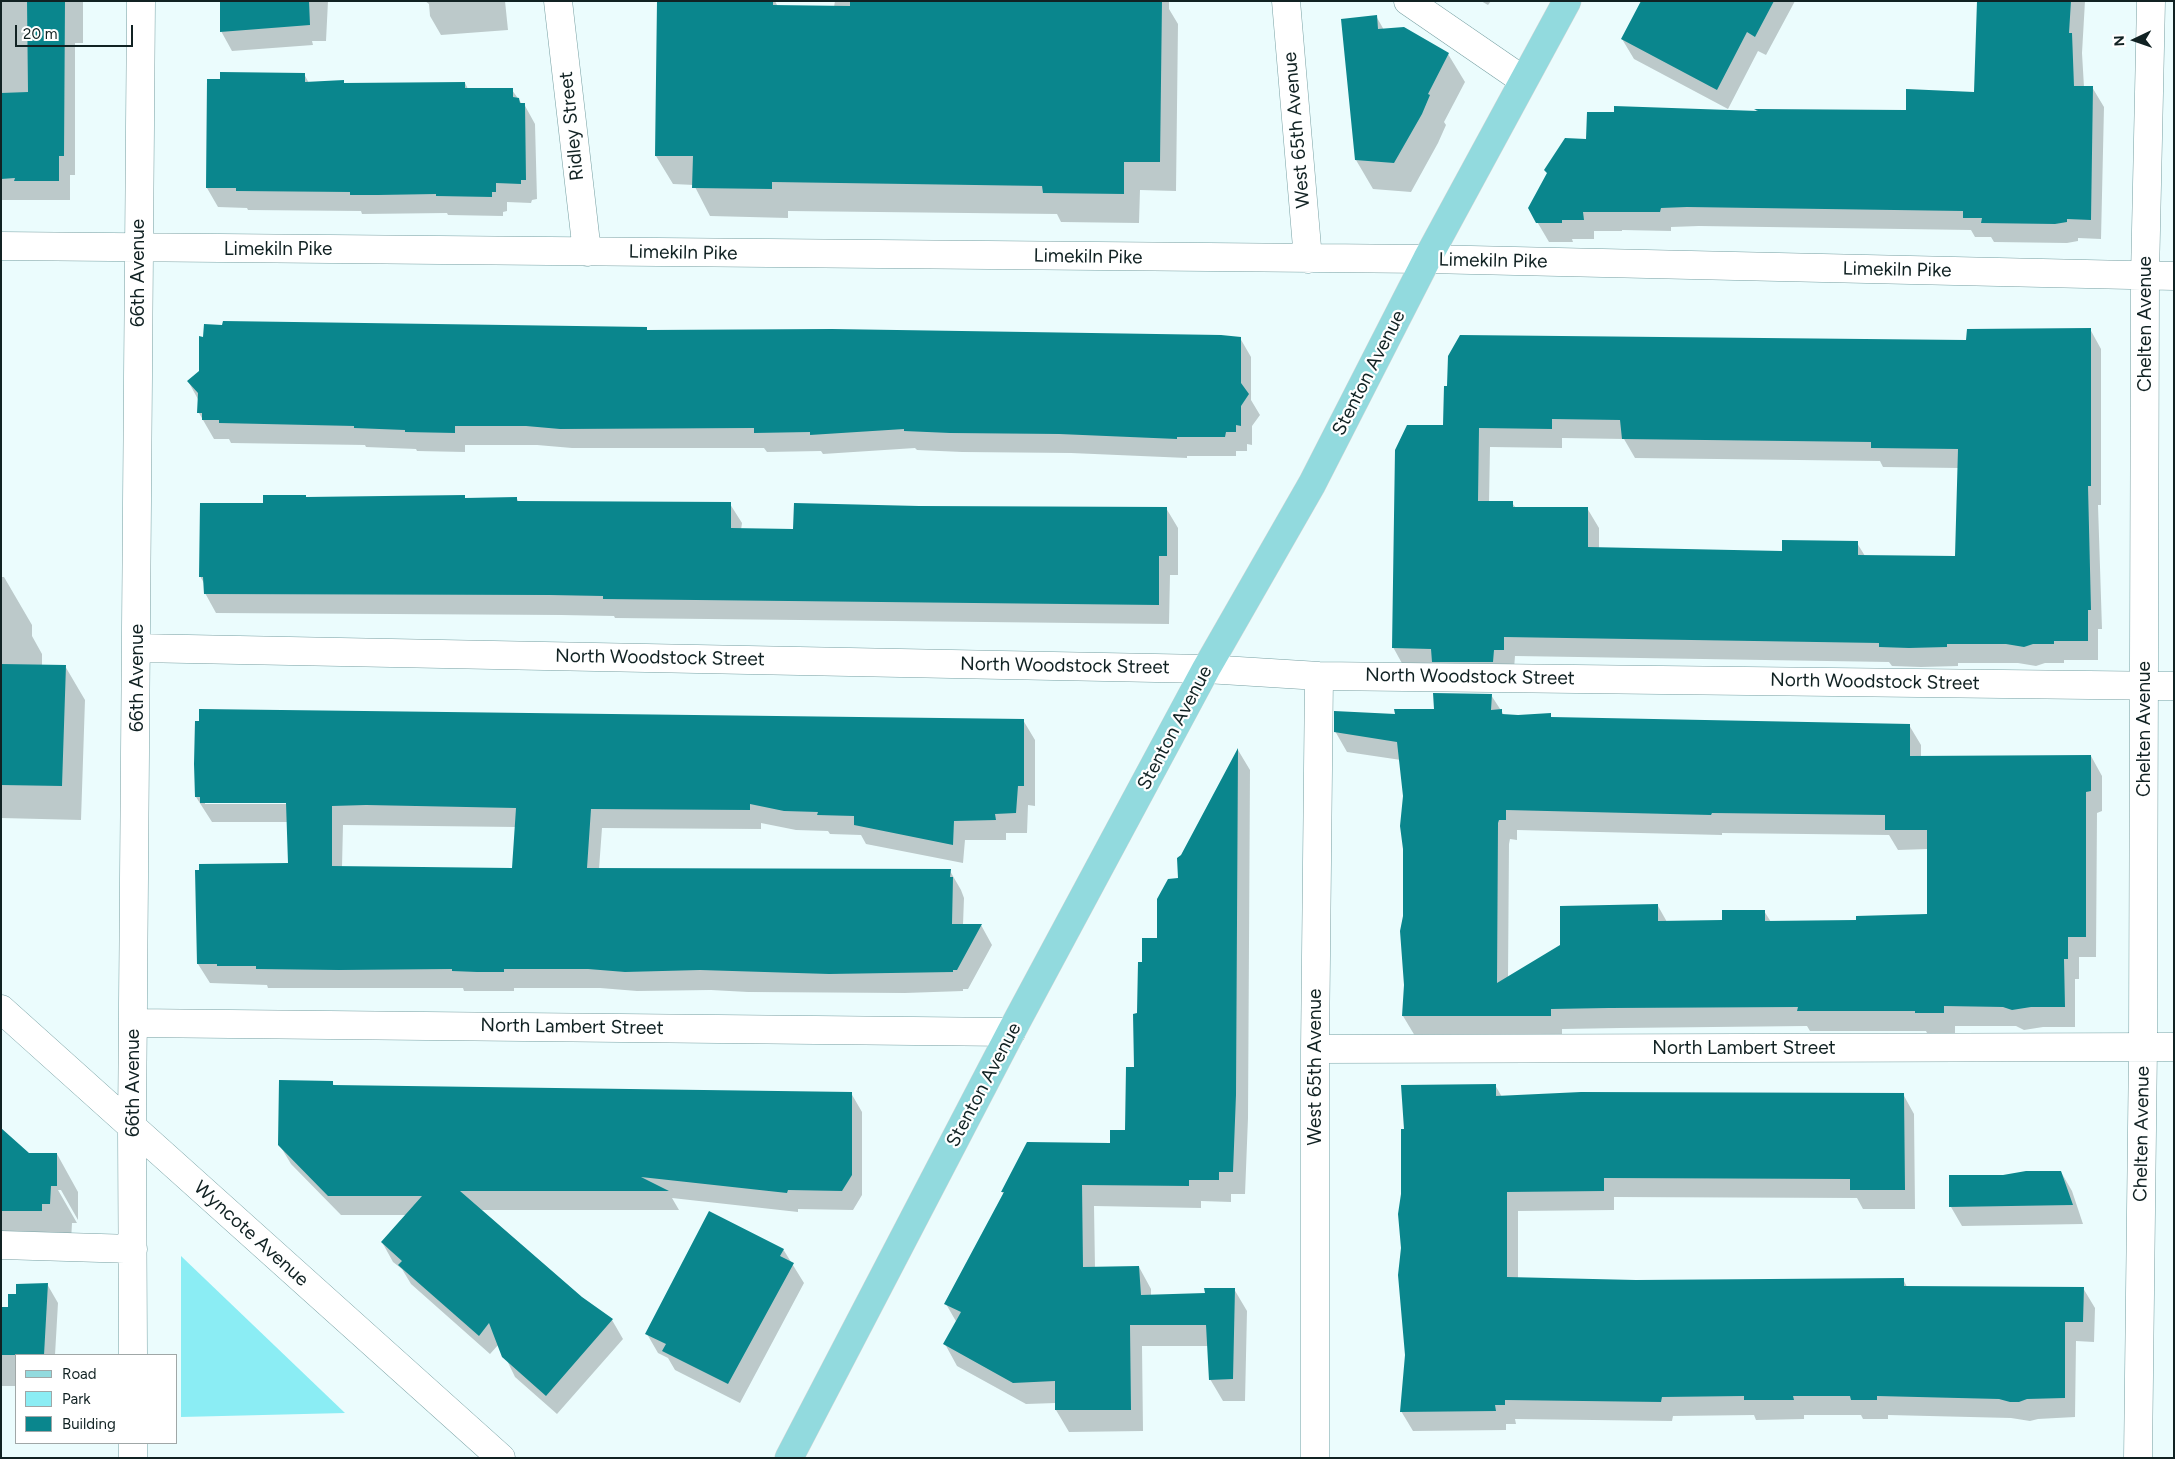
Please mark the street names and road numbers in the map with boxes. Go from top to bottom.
street label: West 65th Avenue [1279,51,1315,209]
street label: Ridley Street [555,70,589,182]
street label: 66th Avenue [127,219,149,327]
street label: Limekiln Pike [224,238,332,260]
street label: Limekiln Pike [628,241,738,265]
street label: Limekiln Pike [1033,245,1143,269]
street label: Limekiln Pike [1438,249,1548,273]
street label: Chelten Avenue [2134,256,2156,392]
street label: Limekiln Pike [1842,258,1952,282]
street label: Stenton Avenue [1328,307,1410,439]
street label: 66th Avenue [126,624,148,732]
street label: North Woodstock Street [555,645,765,671]
street label: North Woodstock Street [960,653,1170,679]
street label: Chelten Avenue [2133,661,2155,797]
street label: Stenton Avenue [1133,662,1217,794]
street label: North Woodstock Street [1365,664,1575,690]
street label: North Woodstock Street [1770,669,1980,695]
street label: West 65th Avenue [1304,989,1326,1145]
street label: North Lambert Street [480,1014,664,1040]
street label: Stenton Avenue [942,1019,1026,1151]
street label: 66th Avenue [122,1029,144,1137]
street label: North Lambert Street [1652,1037,1836,1059]
street label: Chelten Avenue [2129,1066,2155,1202]
street label: Wyncote Avenue [189,1176,313,1292]

